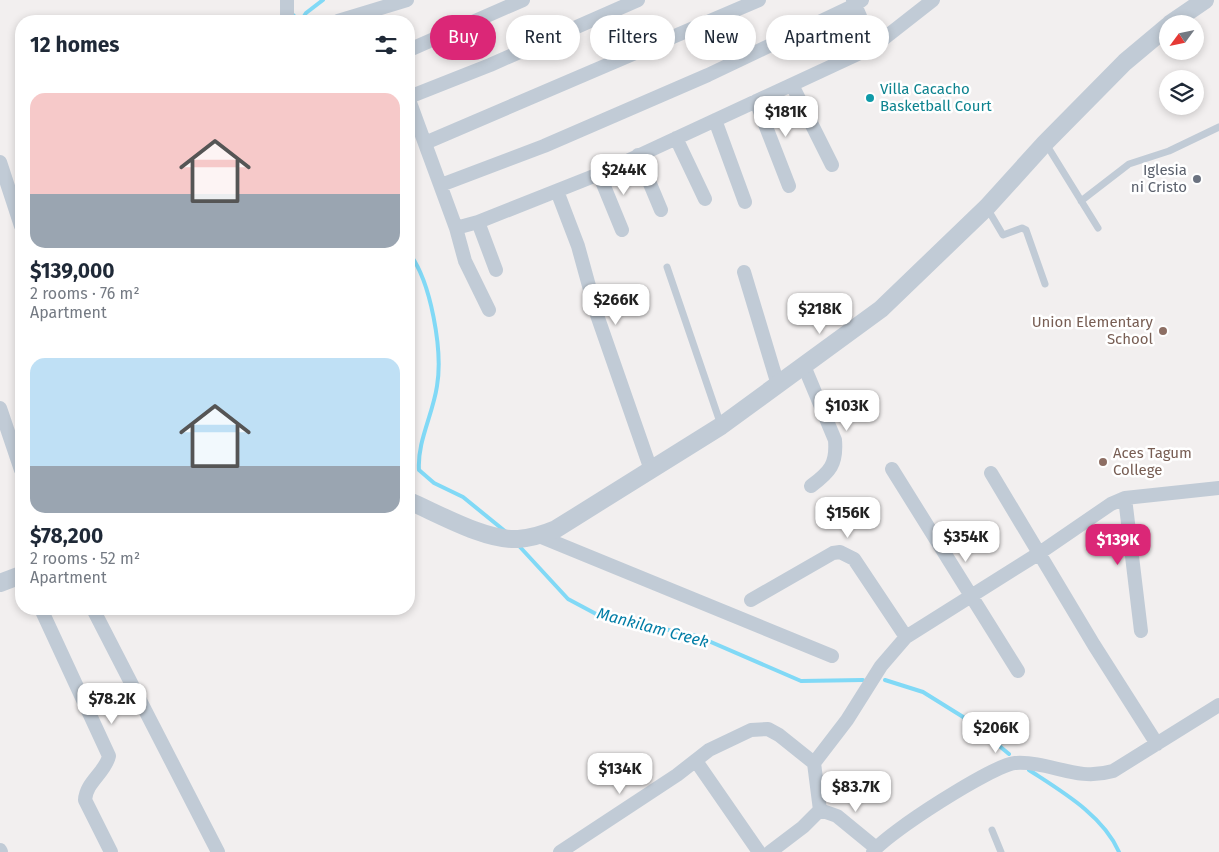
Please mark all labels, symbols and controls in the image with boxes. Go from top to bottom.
chip: Buy [430,15,496,60]
chip: Rent [506,15,580,60]
chip: Filters [590,15,675,60]
chip: New [685,15,756,60]
chip: Apartment [766,15,889,60]
north arrow [1159,15,1204,60]
map controls [1159,15,1204,115]
icon: filters [372,31,400,59]
text: 12 homes [30,32,119,58]
button: layers [1159,70,1204,115]
place label: Villa Cacacho Basketball Court [880,80,992,115]
marker: Villa Cacacho Basketball Court [864,92,876,104]
pin: $181K [751,96,821,138]
text: $181K [765,102,807,121]
icon: home [170,126,260,216]
pin: $244K [589,154,659,196]
text: $244K [602,160,646,179]
place label: Iglesia ni Cristo [1131,161,1187,196]
marker: Iglesia ni Cristo [1191,173,1203,185]
text: $139,000 [30,258,115,284]
text: 2 rooms · 76 m² [30,284,140,303]
pin: $266K [581,284,651,326]
text: $266K [593,290,639,309]
pin: $218K [785,292,855,335]
text: $218K [798,299,842,318]
text: Apartment [30,303,107,322]
place label: Union Elementary School [1032,313,1154,348]
marker: Union Elementary School [1157,325,1169,337]
pin: $103K [812,390,882,432]
icon: home [170,391,260,481]
text: $103K [825,396,869,415]
place label: Aces Tagum College [1113,444,1192,479]
marker: Aces Tagum College [1097,456,1109,468]
pin: $156K [813,496,883,539]
text: $156K [826,503,870,522]
pin: $354K [931,520,1001,563]
text: $78,200 [30,523,103,549]
pin: $139K [1083,524,1153,566]
text: $354K [944,527,988,546]
text: $139K [1097,530,1139,549]
text: 2 rooms · 52 m² [30,549,140,568]
text: Apartment [30,568,107,587]
water label: Mankilam Creek [595,603,711,652]
pin: $78.2K [71,682,153,725]
text: $78.2K [88,689,136,708]
pin: $206K [961,712,1031,754]
text: $206K [973,718,1019,737]
pin: $134K [585,752,655,795]
text: $134K [598,759,642,778]
pin: $83.7K [815,770,897,813]
text: $83.7K [832,777,880,796]

